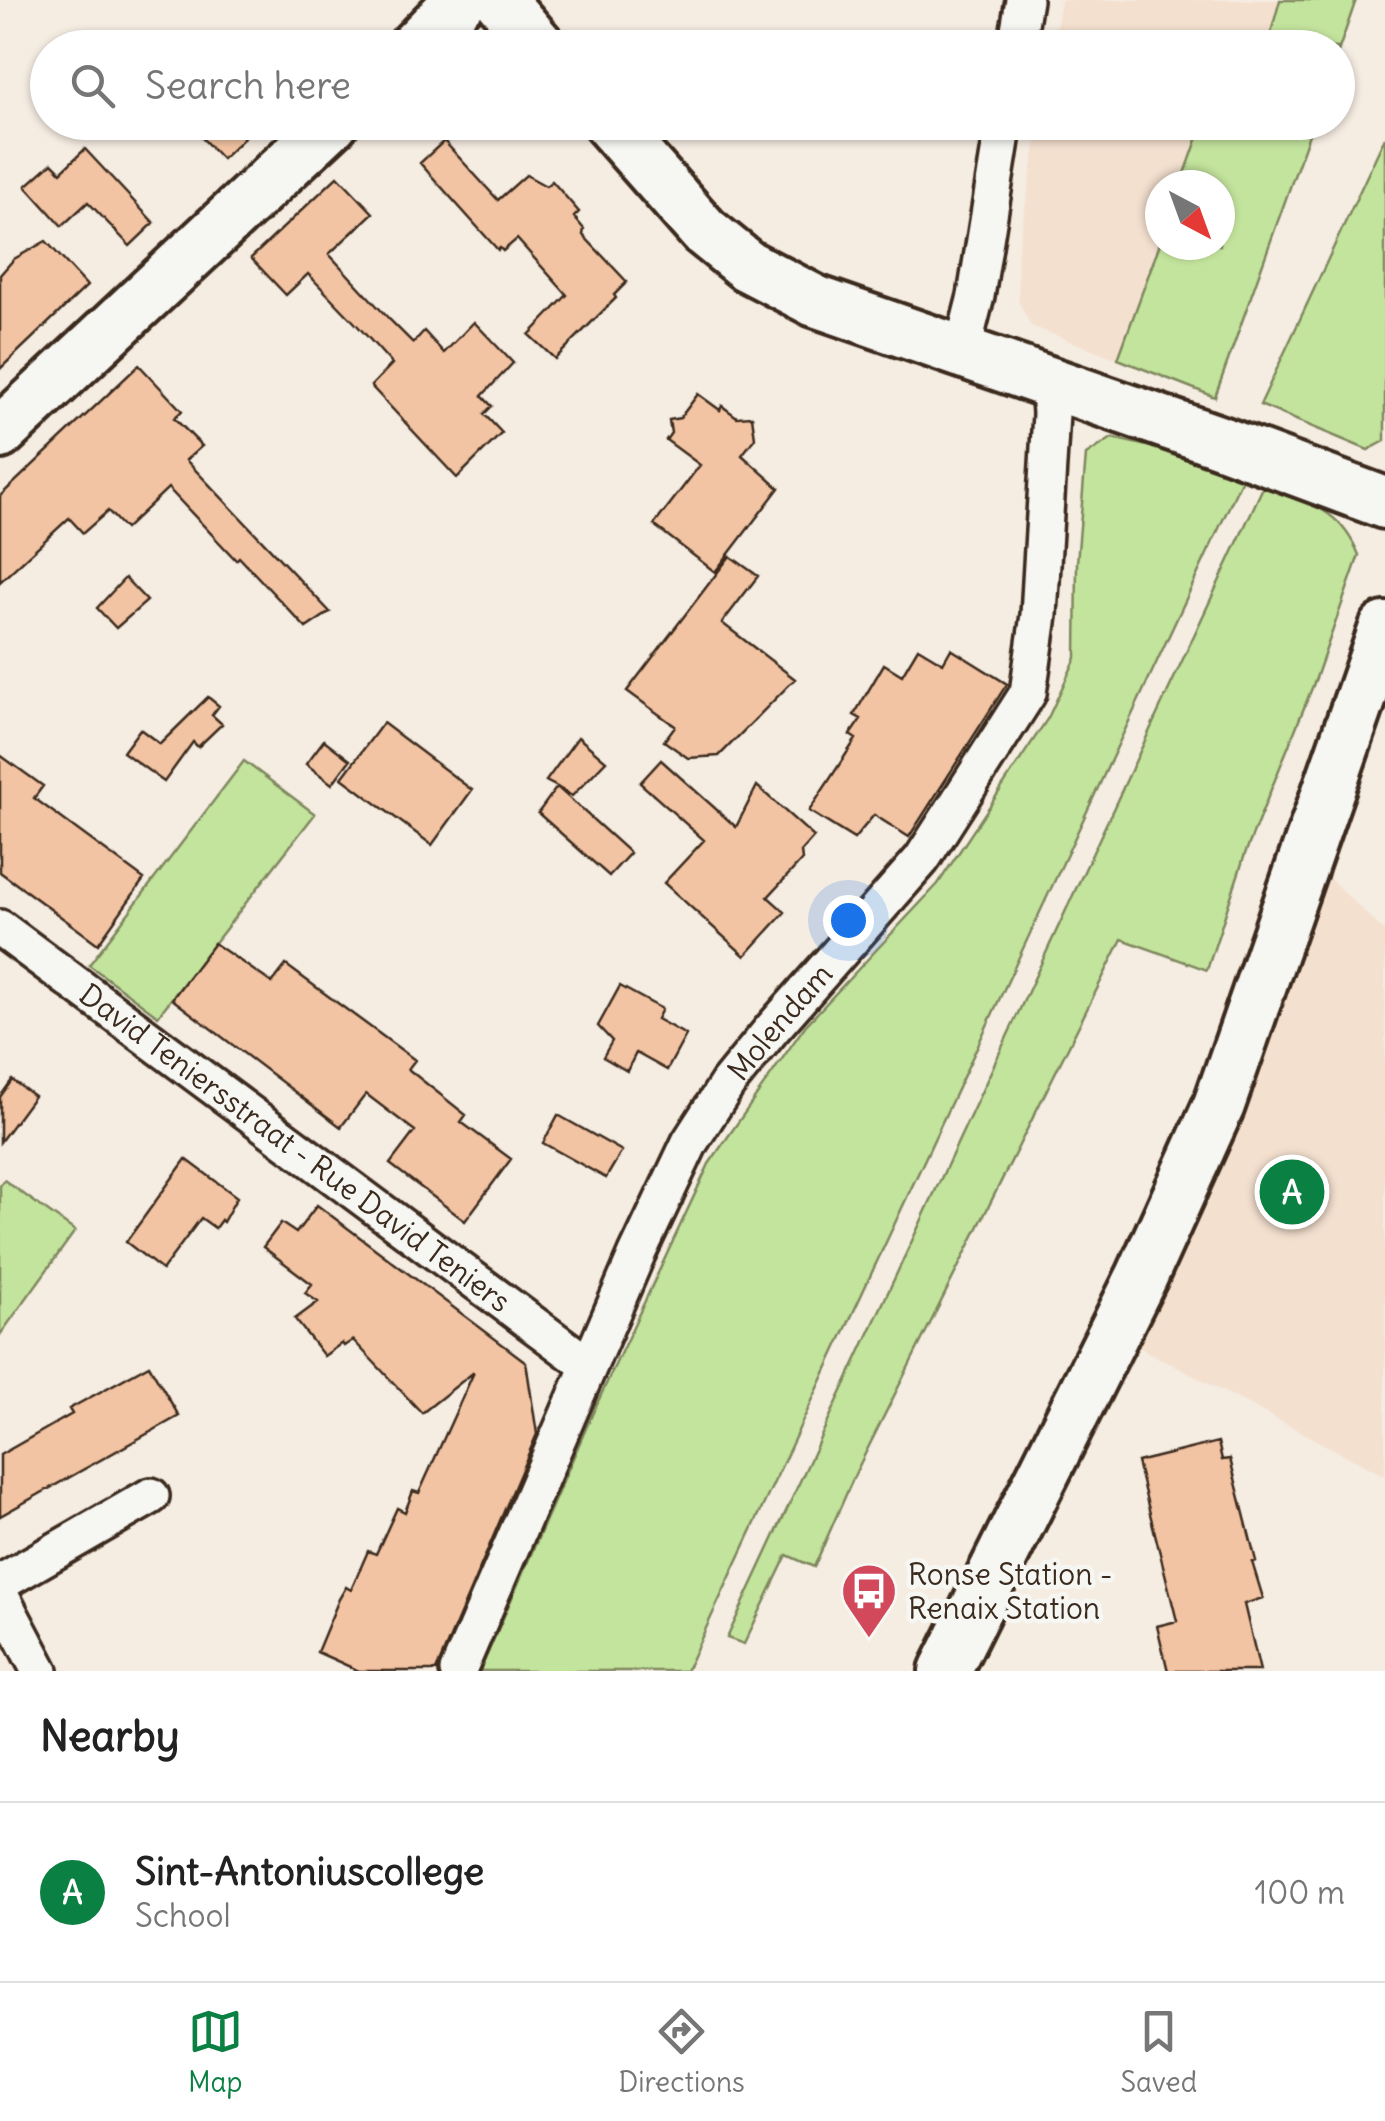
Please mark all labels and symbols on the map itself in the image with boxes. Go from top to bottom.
north arrow [1145,170,1235,260]
your location [823,895,874,946]
street label: Molendam [719,955,840,1088]
street label: David Teniersstraat - Rue David Teniers [72,975,518,1320]
pin: A [1260,1154,1324,1230]
place label: Ronse Station - Renaix Station [908,1555,1112,1627]
bus stop icon: Ronse Station - Renaix Station [839,1561,899,1640]

